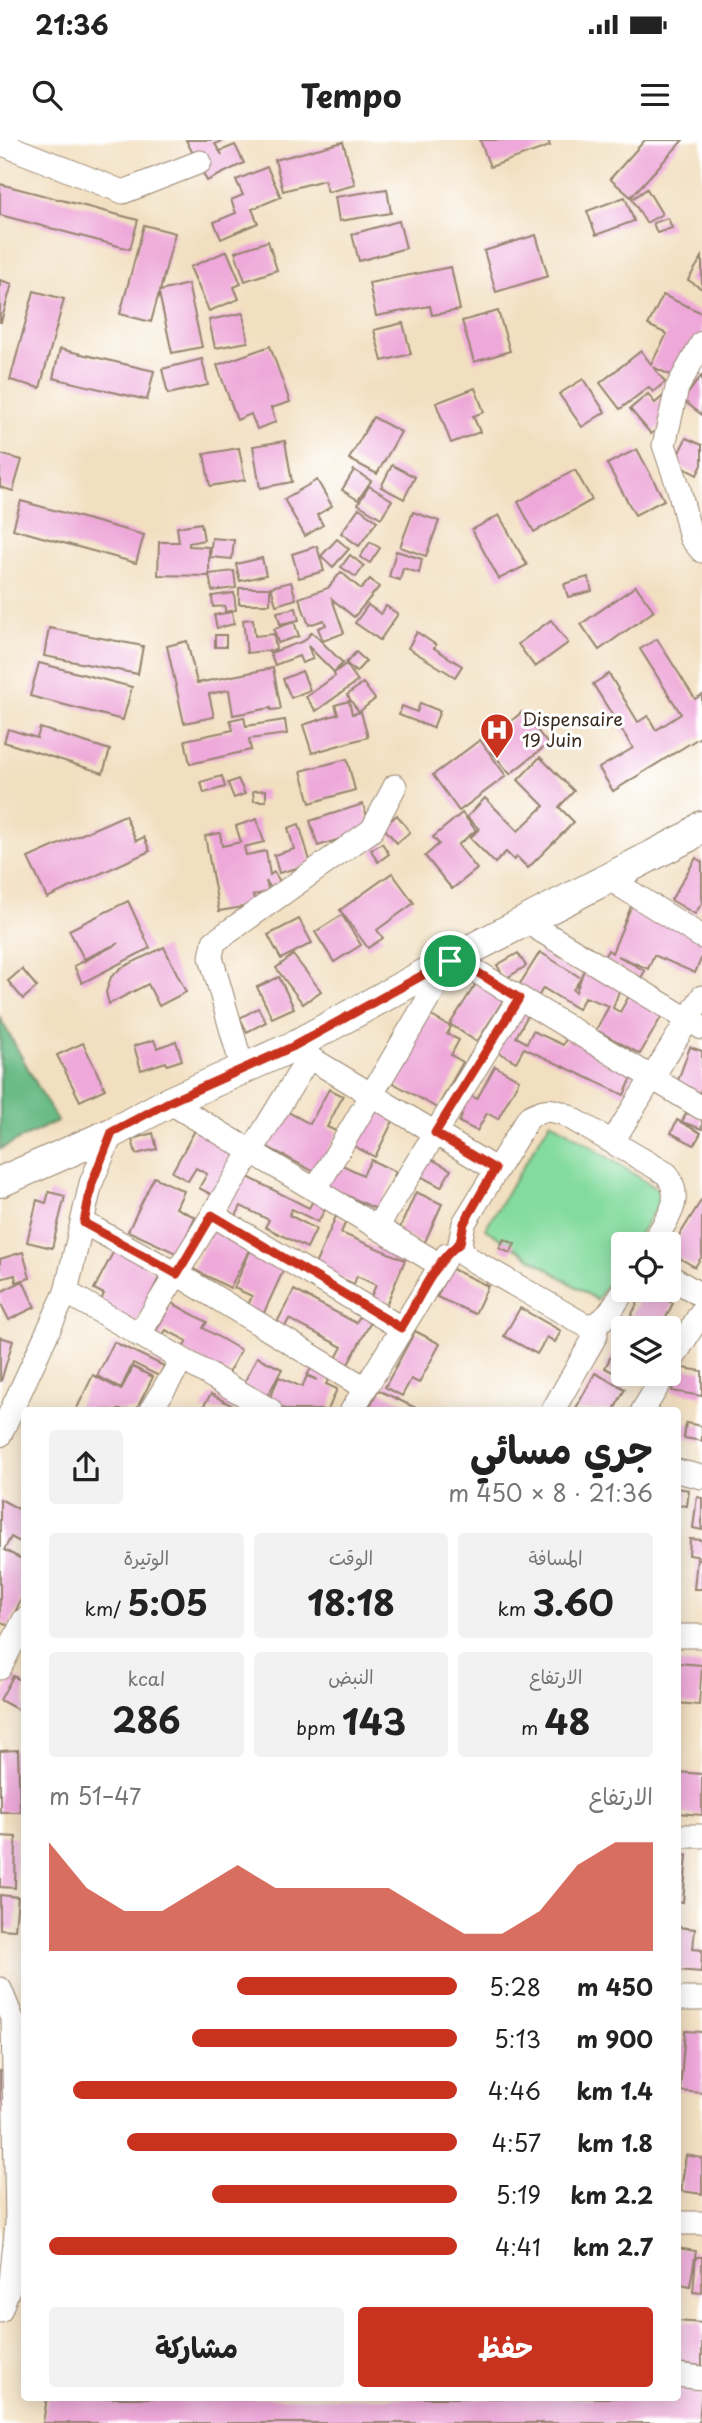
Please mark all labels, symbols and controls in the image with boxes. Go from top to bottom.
text: 21:36 [35,5,109,44]
text: Tempo [300,71,402,119]
icon: search [28,76,66,114]
icon: menu [636,76,674,114]
place label: Dispensaire 19 Juin [522,705,623,753]
hospital icon: Dispensaire 19 Juin [478,711,516,760]
pin [420,931,480,991]
icon: arrive [431,942,469,980]
map controls [611,1232,681,1386]
button: locate [611,1232,681,1302]
button: layers [611,1316,681,1386]
text: جري مسائي [470,1420,653,1477]
button: share [49,1430,123,1504]
text: 21:36 · 8 × 450 m [448,1475,653,1510]
text: الوتيرة [123,1543,169,1571]
text: الوقت [329,1543,373,1571]
text: المسافة [529,1543,583,1571]
text: 5:05 [127,1575,208,1628]
text: 18:18 [307,1575,395,1628]
text: 3.60 [532,1575,614,1628]
text: /km [85,1594,127,1622]
text: km [498,1594,532,1622]
text: النبض [328,1662,374,1690]
text: الارتفاع [529,1662,582,1690]
text: kcal [127,1664,165,1692]
text: 286 [112,1692,181,1745]
text: 143 [342,1694,406,1747]
text: 48 [544,1694,590,1747]
text: bpm [296,1713,342,1741]
text: m [521,1713,544,1741]
text: 47–51 m [49,1778,141,1813]
text: الارتفاع [589,1778,653,1813]
text: 5:28 [489,1969,541,2004]
text: 450 m [577,1969,653,2004]
text: 5:13 [494,2021,541,2056]
text: 900 m [577,2021,653,2056]
text: 4:46 [488,2073,541,2108]
text: 1.4 km [577,2073,653,2108]
text: 4:57 [492,2125,541,2160]
text: 1.8 km [577,2125,653,2160]
text: 5:19 [496,2177,541,2212]
text: 2.2 km [570,2177,653,2212]
text: 4:41 [495,2229,541,2264]
text: 2.7 km [573,2229,653,2264]
button: مشاركة [49,2307,344,2387]
button: حفظ [358,2307,653,2387]

